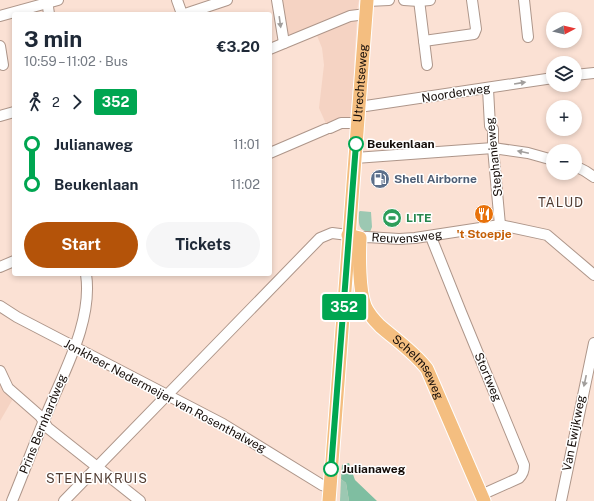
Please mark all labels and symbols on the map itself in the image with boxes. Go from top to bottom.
north arrow [546,12,582,48]
one-way arrow [277,15,283,28]
street label: Utrechtseweg [351,43,371,123]
one-way arrow [514,80,526,86]
street label: Noorderweg [421,81,491,105]
street label: Stephanieweg [483,117,505,197]
marker: Beukenlaan [348,136,364,152]
place label: Beukenlaan [367,137,435,151]
one-way arrow [517,149,529,155]
fuel station icon: Shell Airborne [369,168,391,190]
place label: Shell Airborne [394,172,477,186]
district label: TALUD [538,195,584,210]
restaurant icon: 't Stoepje [473,203,495,225]
sports icon: LITE [381,207,403,229]
place label: LITE [406,211,432,225]
street label: Reuvensweg [371,227,443,246]
place label: 't Stoepje [456,227,512,241]
line badge: 352 [321,294,367,320]
street label: Schelmseweg [389,332,446,402]
street label: Jonkheer Nedermeijer van Rosenthalweg [62,337,268,455]
street label: Stortweg [471,350,505,404]
street label: Prins Bernhardweg [17,372,69,476]
one-way arrow [582,374,588,387]
street label: Van Ewijkweg [560,394,588,472]
marker: Julianaweg [323,461,339,477]
place label: Julianaweg [342,462,406,476]
district label: STENENKRUIS [46,471,148,486]

